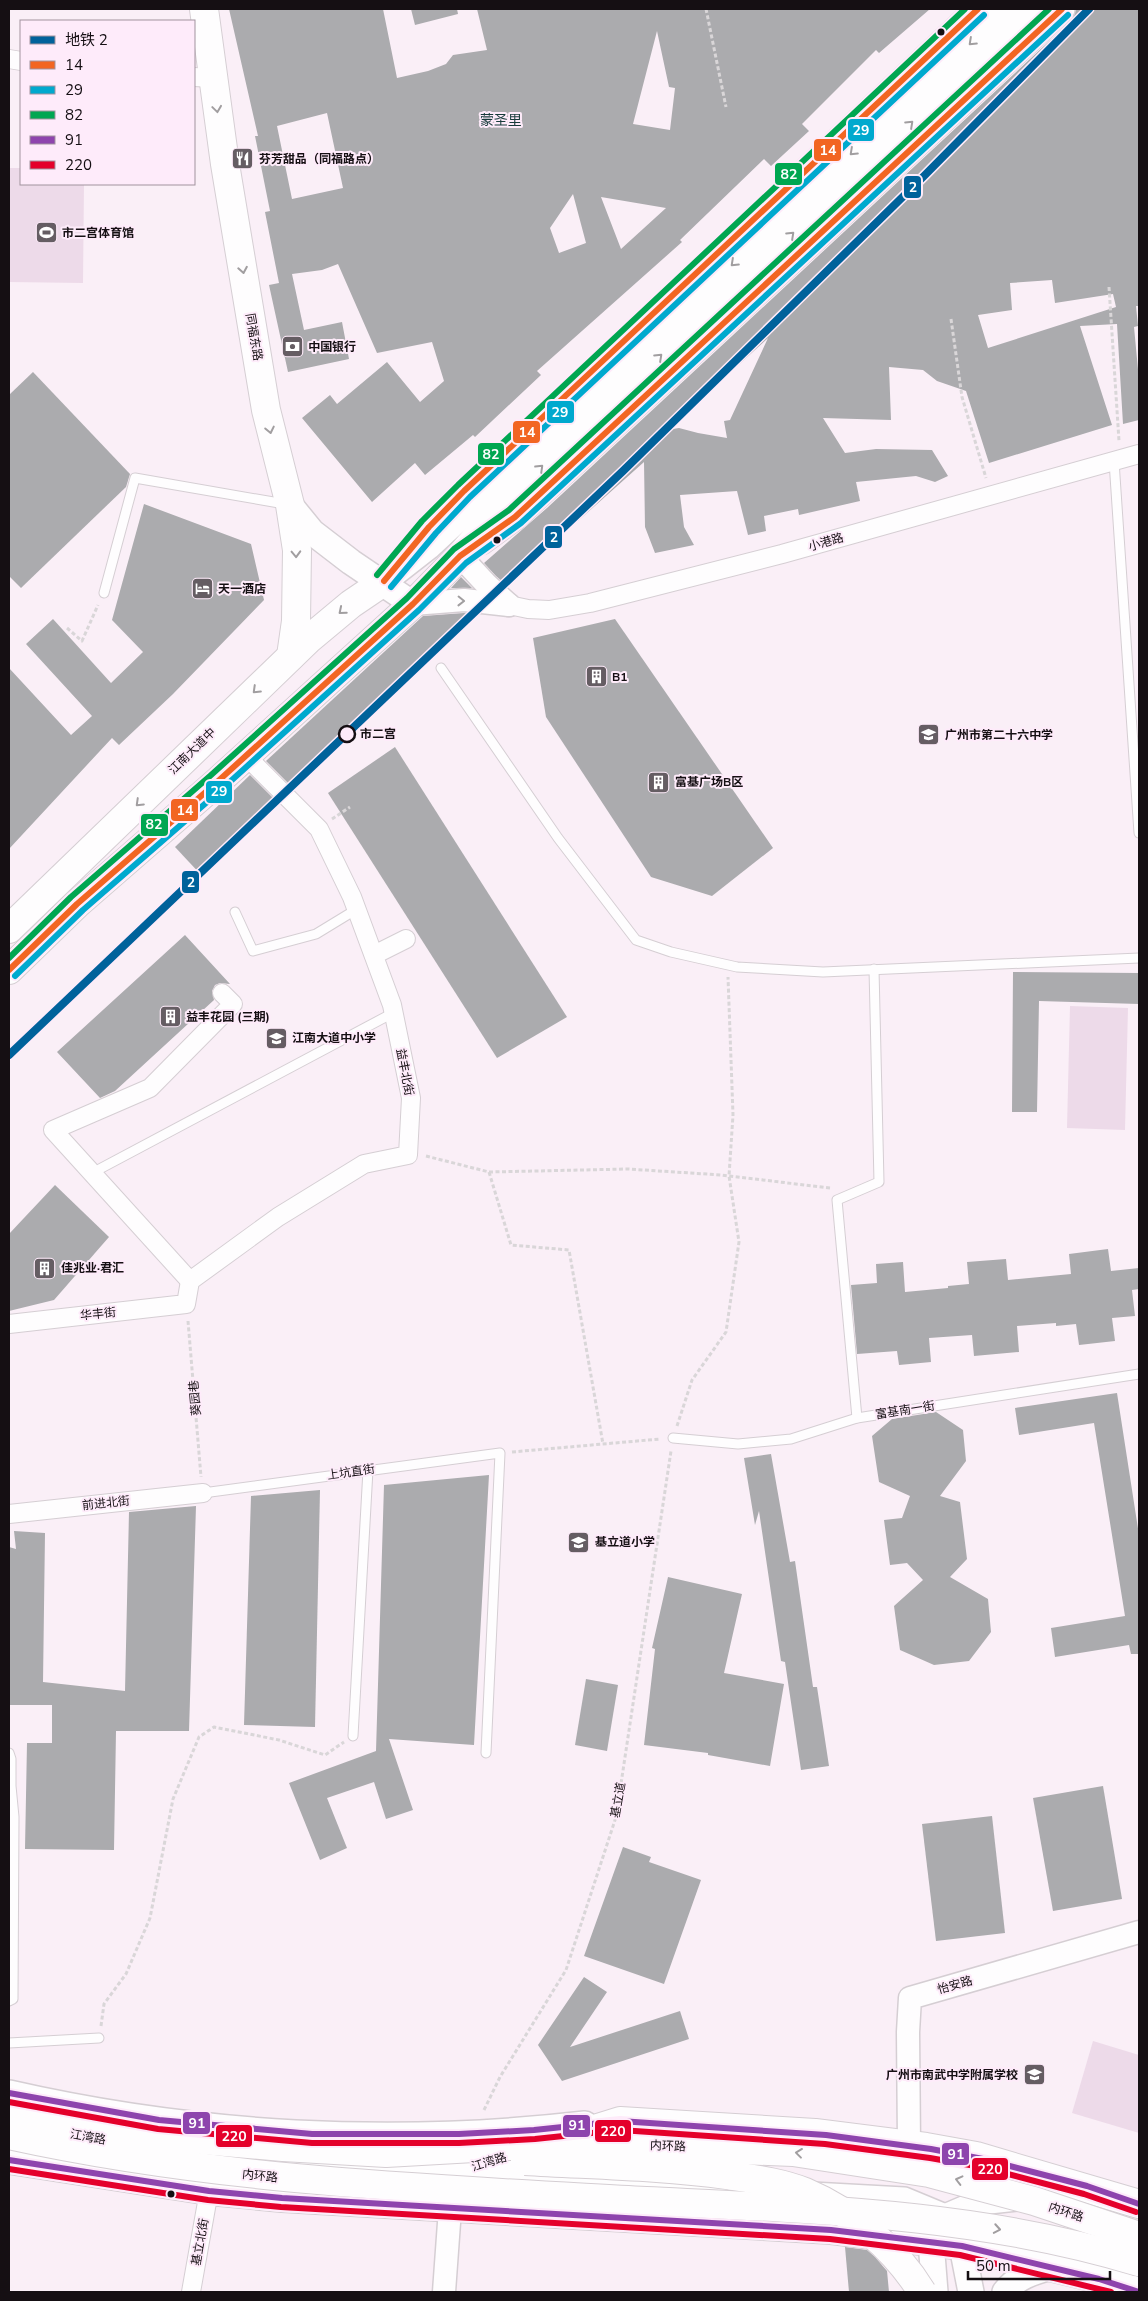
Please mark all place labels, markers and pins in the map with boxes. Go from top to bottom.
unlabelled marker [936,27,946,37]
restaurant icon: 芬芳甜品（同福路点） [231,147,255,171]
place label: 芬芳甜品（同福路点） [259,151,379,167]
sports icon: 市二宫体育馆 [34,221,58,245]
place label: 市二宫体育馆 [62,225,134,241]
bank icon: 中国银行 [280,335,304,359]
place label: 中国银行 [308,339,356,355]
unlabelled marker [492,535,502,545]
hotel icon: 天一酒店 [190,577,214,601]
place label: 天一酒店 [218,581,266,597]
building icon: B1 [584,665,608,689]
place label: B1 [612,669,627,685]
school or university icon: 广州市第二十六中学 [917,723,941,747]
marker: 市二宫 [338,725,356,743]
place label: 市二宫 [360,726,396,742]
place label: 广州市第二十六中学 [945,727,1053,743]
building icon: 富基广场B区 [647,770,671,794]
place label: 富基广场B区 [675,774,743,790]
building icon: 益丰花园 (三期) [158,1005,182,1029]
place label: 益丰花园 (三期) [186,1009,270,1025]
school or university icon: 江南大道中小学 [264,1026,288,1050]
place label: 江南大道中小学 [292,1030,376,1046]
building icon: 佳兆业·君汇 [33,1256,57,1280]
place label: 佳兆业·君汇 [61,1260,124,1276]
school or university icon: 基立道小学 [567,1530,591,1554]
place label: 基立道小学 [595,1534,655,1550]
school or university icon: 广州市南武中学附属学校 [1022,2063,1046,2087]
place label: 广州市南武中学附属学校 [886,2067,1018,2083]
unlabelled marker [166,2189,176,2199]

